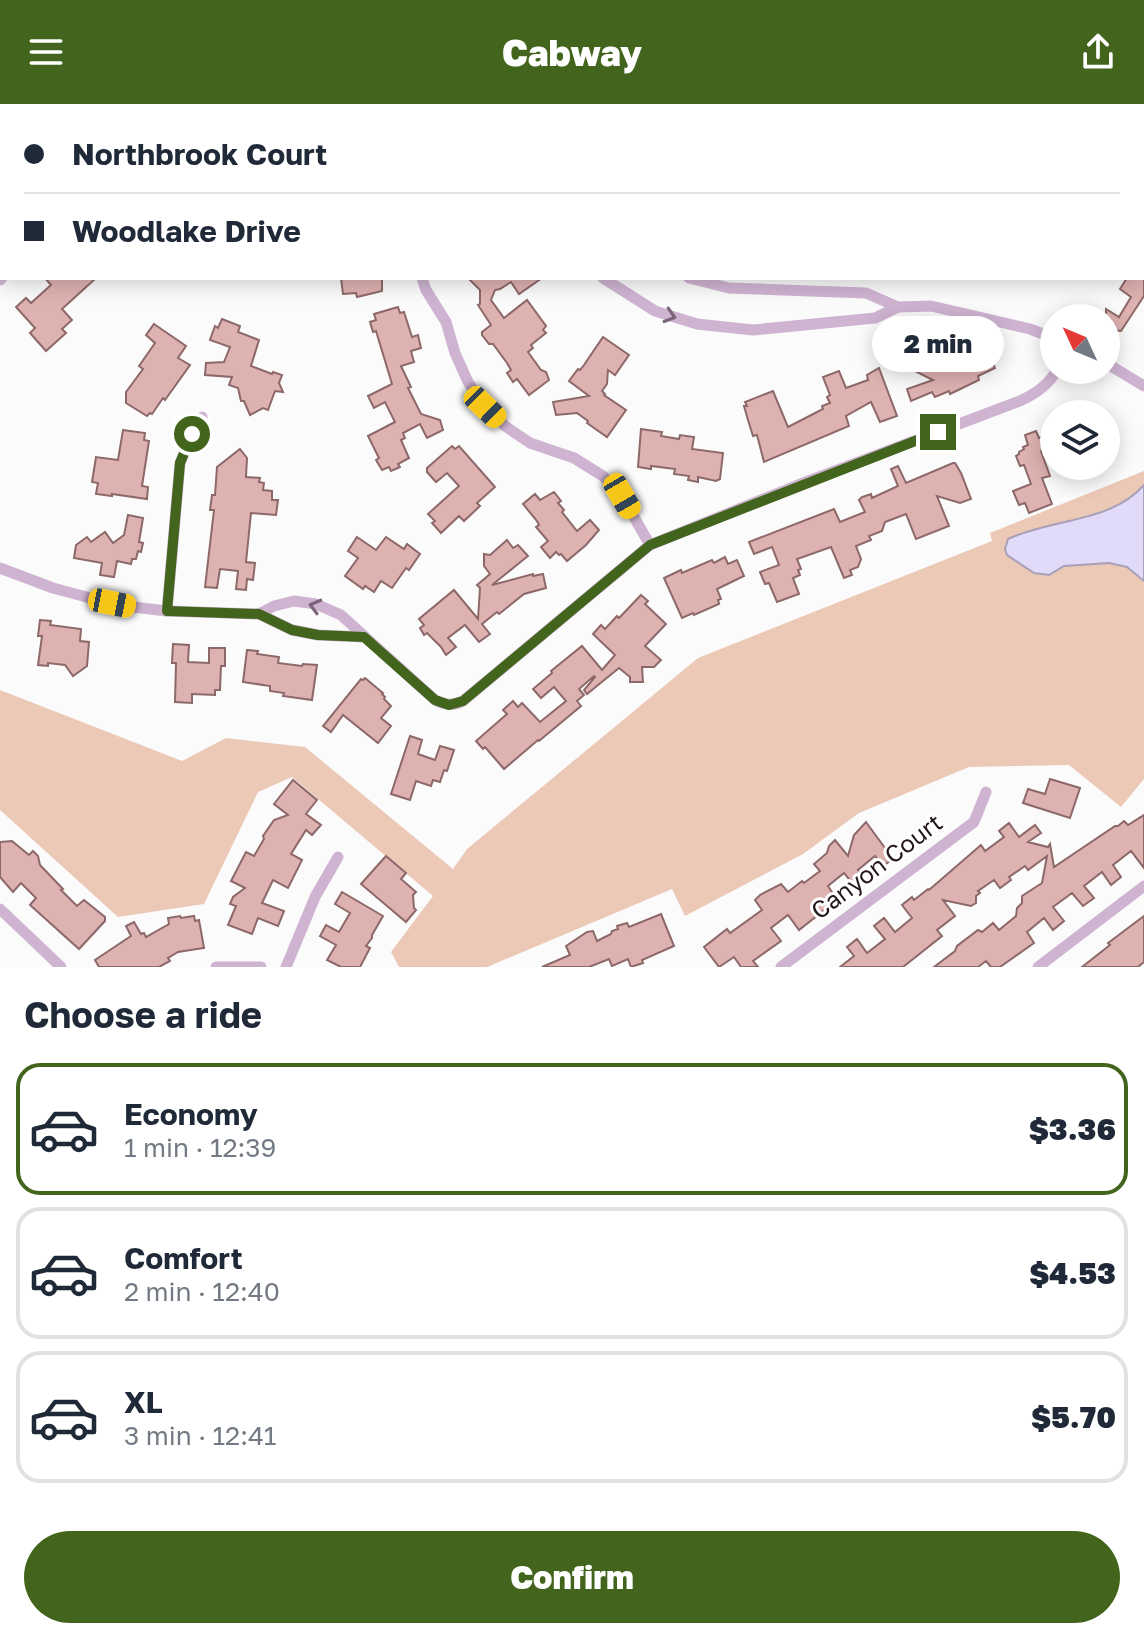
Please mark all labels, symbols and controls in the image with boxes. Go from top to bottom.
icon: menu [24,30,68,74]
icon: share [1076,30,1120,74]
text: Cabway [502,31,642,74]
text: Northbrook Court [72,136,327,172]
text: Woodlake Drive [72,213,301,249]
north arrow [1040,304,1120,384]
map controls [1040,304,1120,480]
one-way arrow [663,306,677,322]
callout: 2 min [872,316,1004,372]
text: 2 min [904,328,972,359]
car [459,382,511,432]
button: layers [1040,400,1120,480]
route end [920,414,956,450]
route start [174,416,210,452]
car [600,469,644,523]
car [86,587,138,619]
one-way arrow [309,598,323,615]
street label: Canyon Court [805,807,948,925]
text: Choose a ride [24,993,262,1036]
icon: car [28,1093,100,1165]
text: Economy [124,1096,258,1132]
text: $3.36 [1029,1111,1116,1147]
text: 1 min · 12:39 [124,1132,276,1163]
icon: car [28,1237,100,1309]
text: Comfort [124,1240,243,1276]
text: $4.53 [1029,1255,1116,1291]
text: 2 min · 12:40 [124,1276,280,1307]
icon: car [28,1381,100,1453]
text: XL [124,1384,163,1420]
text: $5.70 [1031,1399,1116,1435]
text: 3 min · 12:41 [124,1420,276,1451]
button: Confirm [24,1531,1120,1623]

